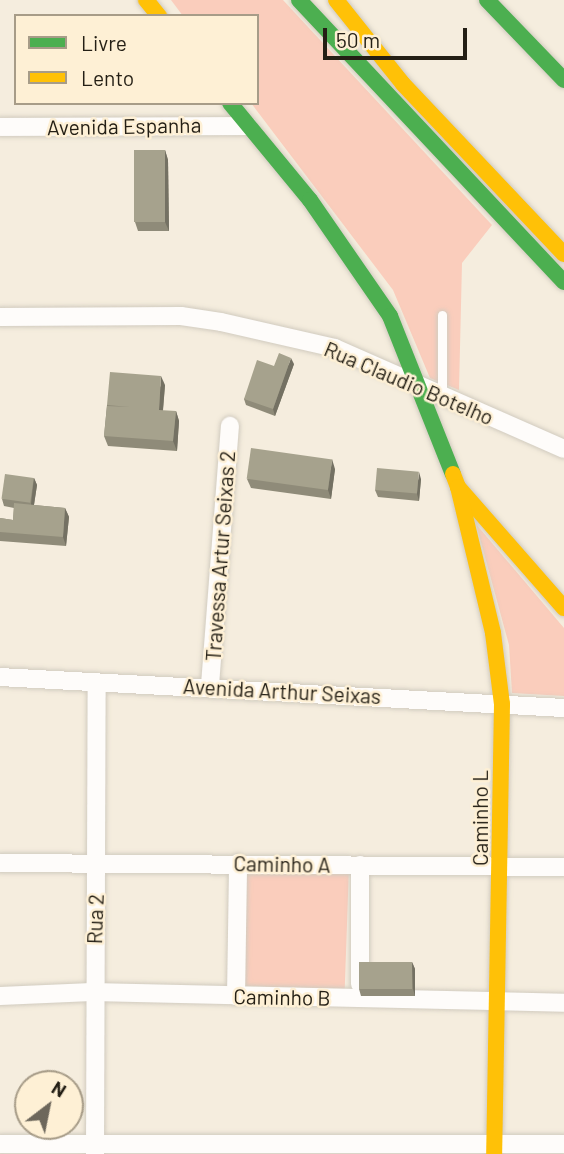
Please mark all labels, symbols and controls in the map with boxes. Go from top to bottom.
legend [14,14,259,105]
scale bar [326,14,470,58]
text: 50 m [336,27,380,52]
text: Livre [81,30,127,55]
text: Lento [81,65,134,90]
street label: Avenida Espanha [47,112,201,140]
street label: Rua Claudio Botelho [321,336,497,430]
street label: Travessa Artur Seixas 2 [200,450,240,662]
street label: Avenida Arthur Seixas [182,673,382,709]
street label: Caminho L [467,770,493,866]
street label: Caminho A [233,851,331,877]
street label: Rua 2 [82,893,108,945]
street label: Caminho B [233,984,331,1010]
north arrow [14,1070,84,1140]
text: N [48,1075,71,1102]

